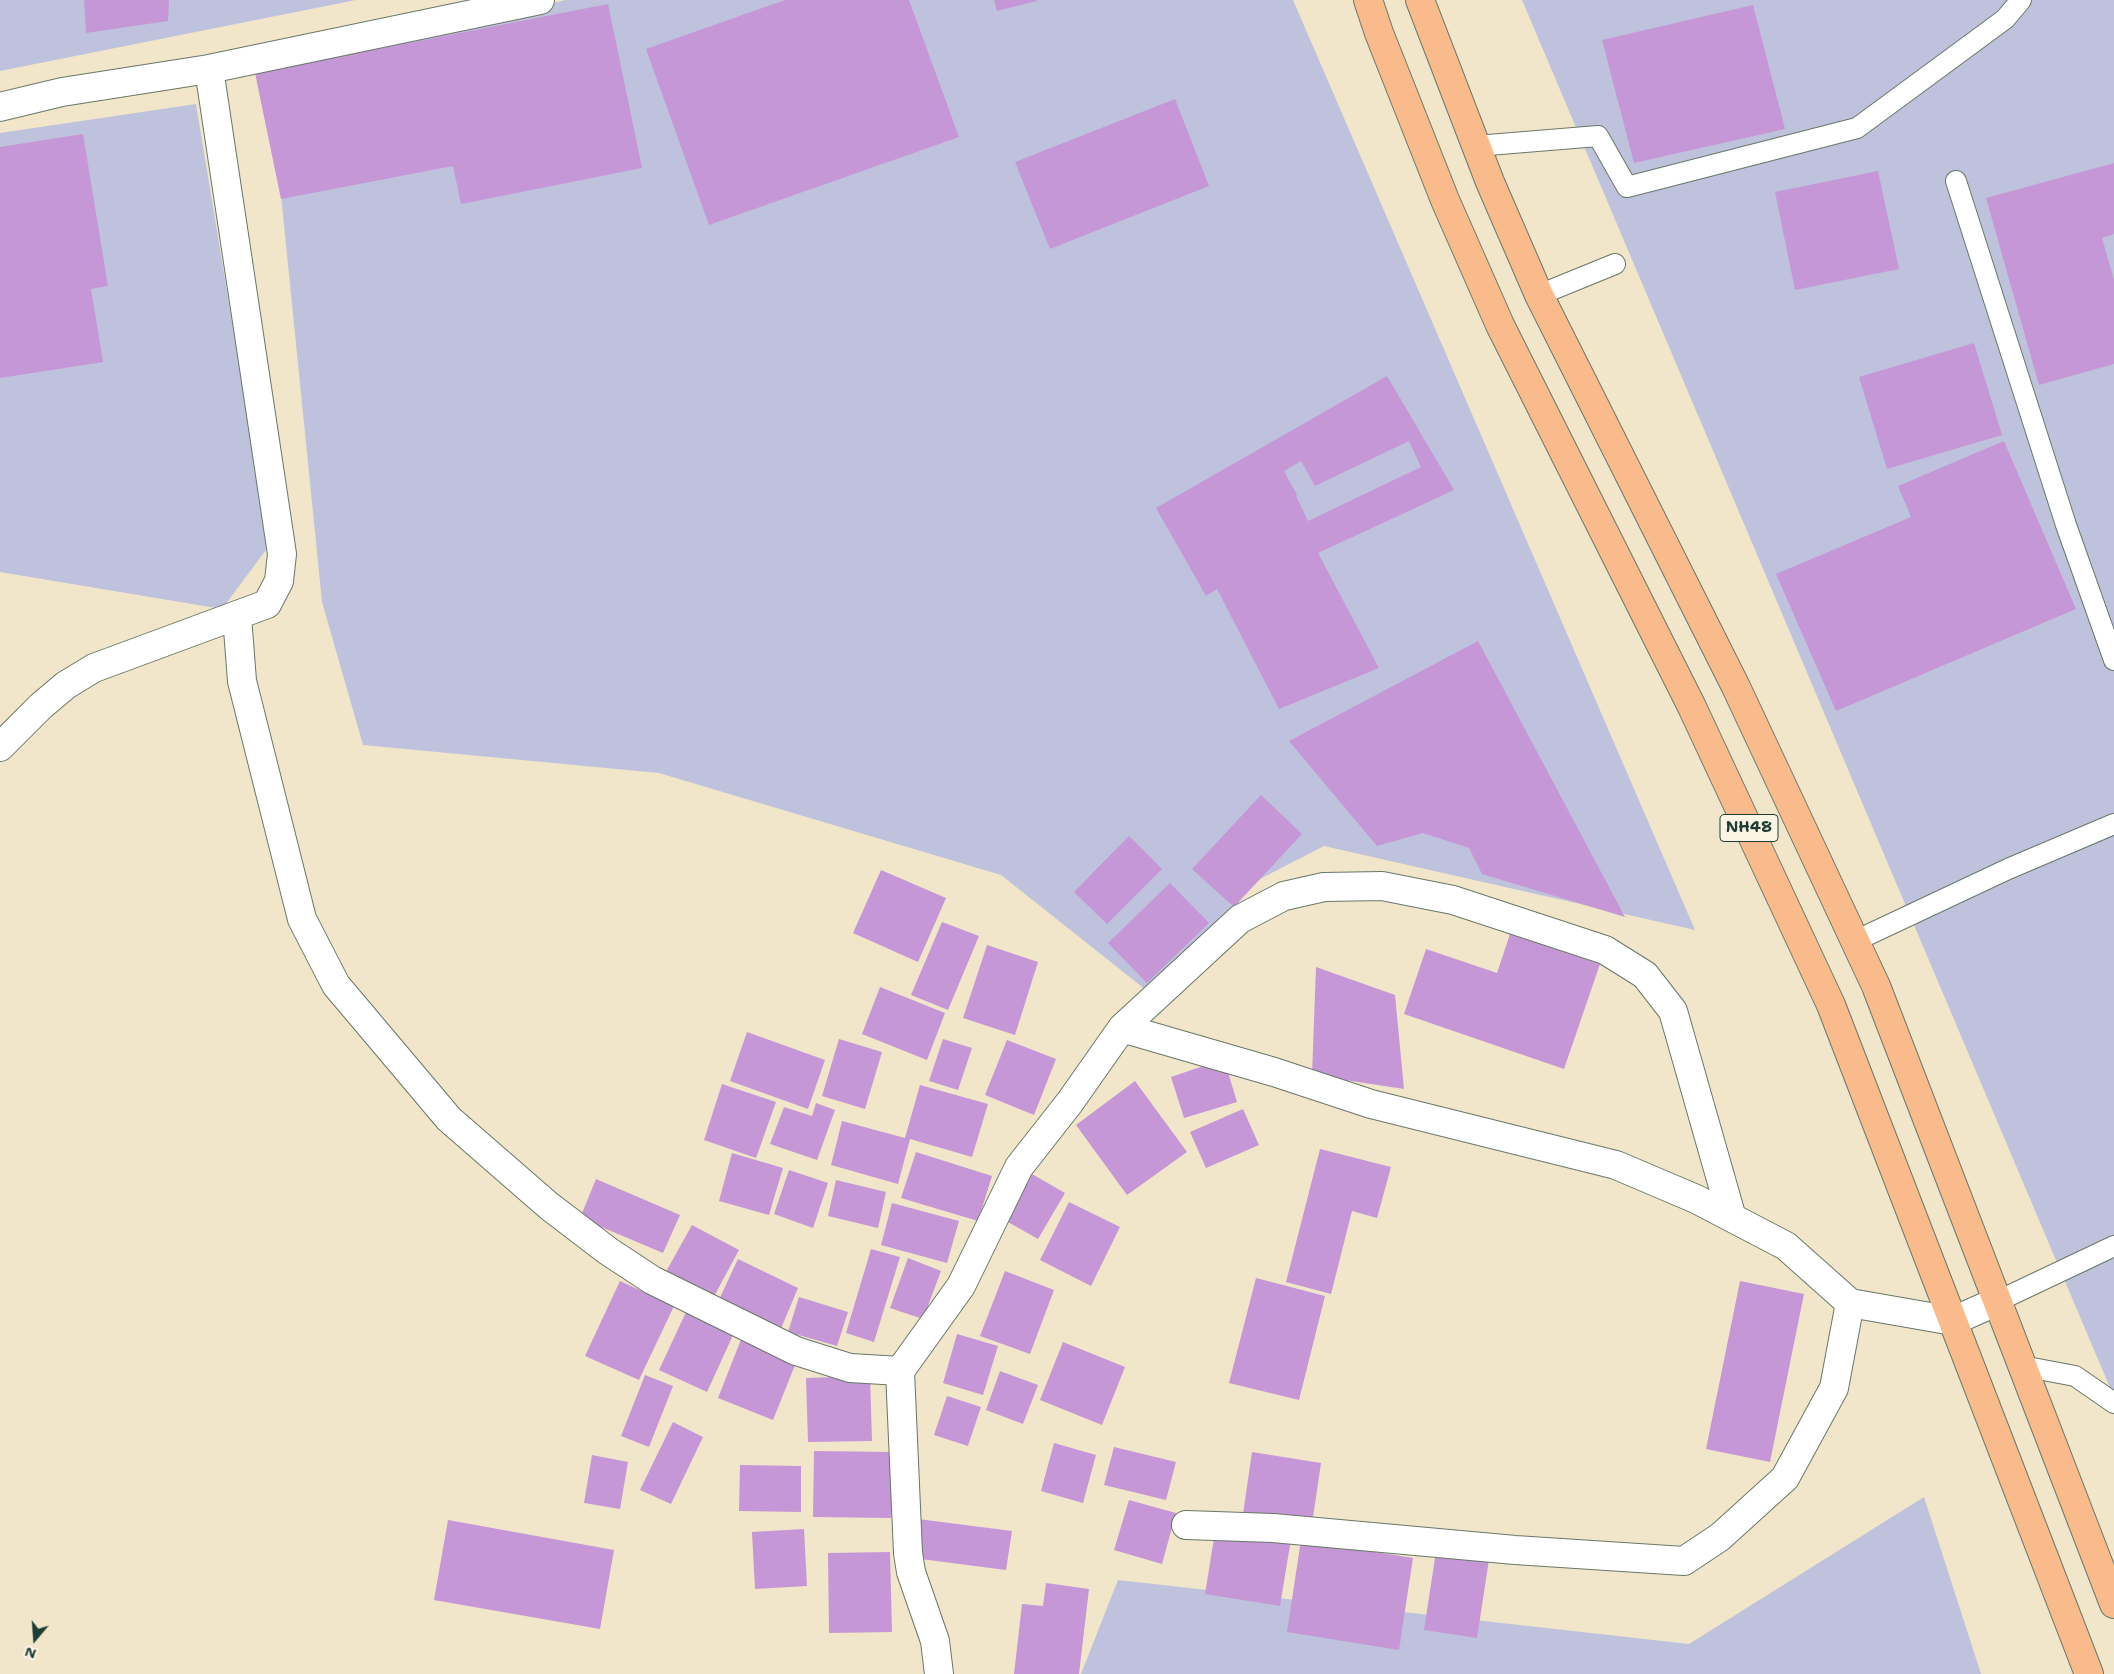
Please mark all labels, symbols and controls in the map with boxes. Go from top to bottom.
road number: NH48 [1720,814,1778,841]
north arrow [10,1614,60,1664]
text: N [22,1643,38,1664]

